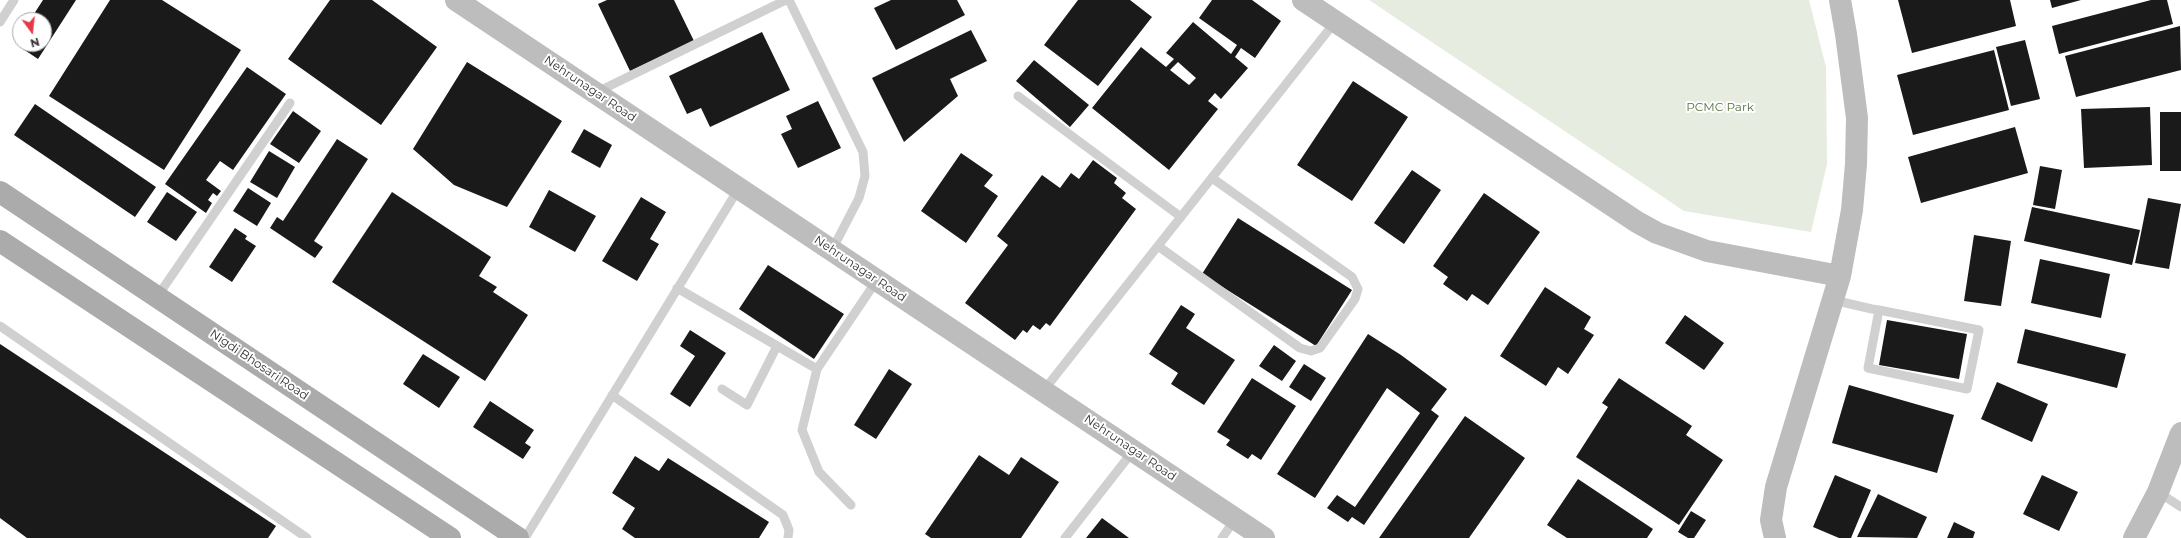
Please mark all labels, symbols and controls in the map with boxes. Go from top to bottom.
north arrow [12,12,52,52]
text: N [29,35,41,51]
street label: Nehrunagar Road [541,53,639,125]
park label: PCMC Park [1686,100,1754,114]
street label: Nehrunagar Road [811,233,909,305]
street label: Nigdi Bhosari Road [207,327,311,403]
street label: Nehrunagar Road [1081,412,1179,484]

